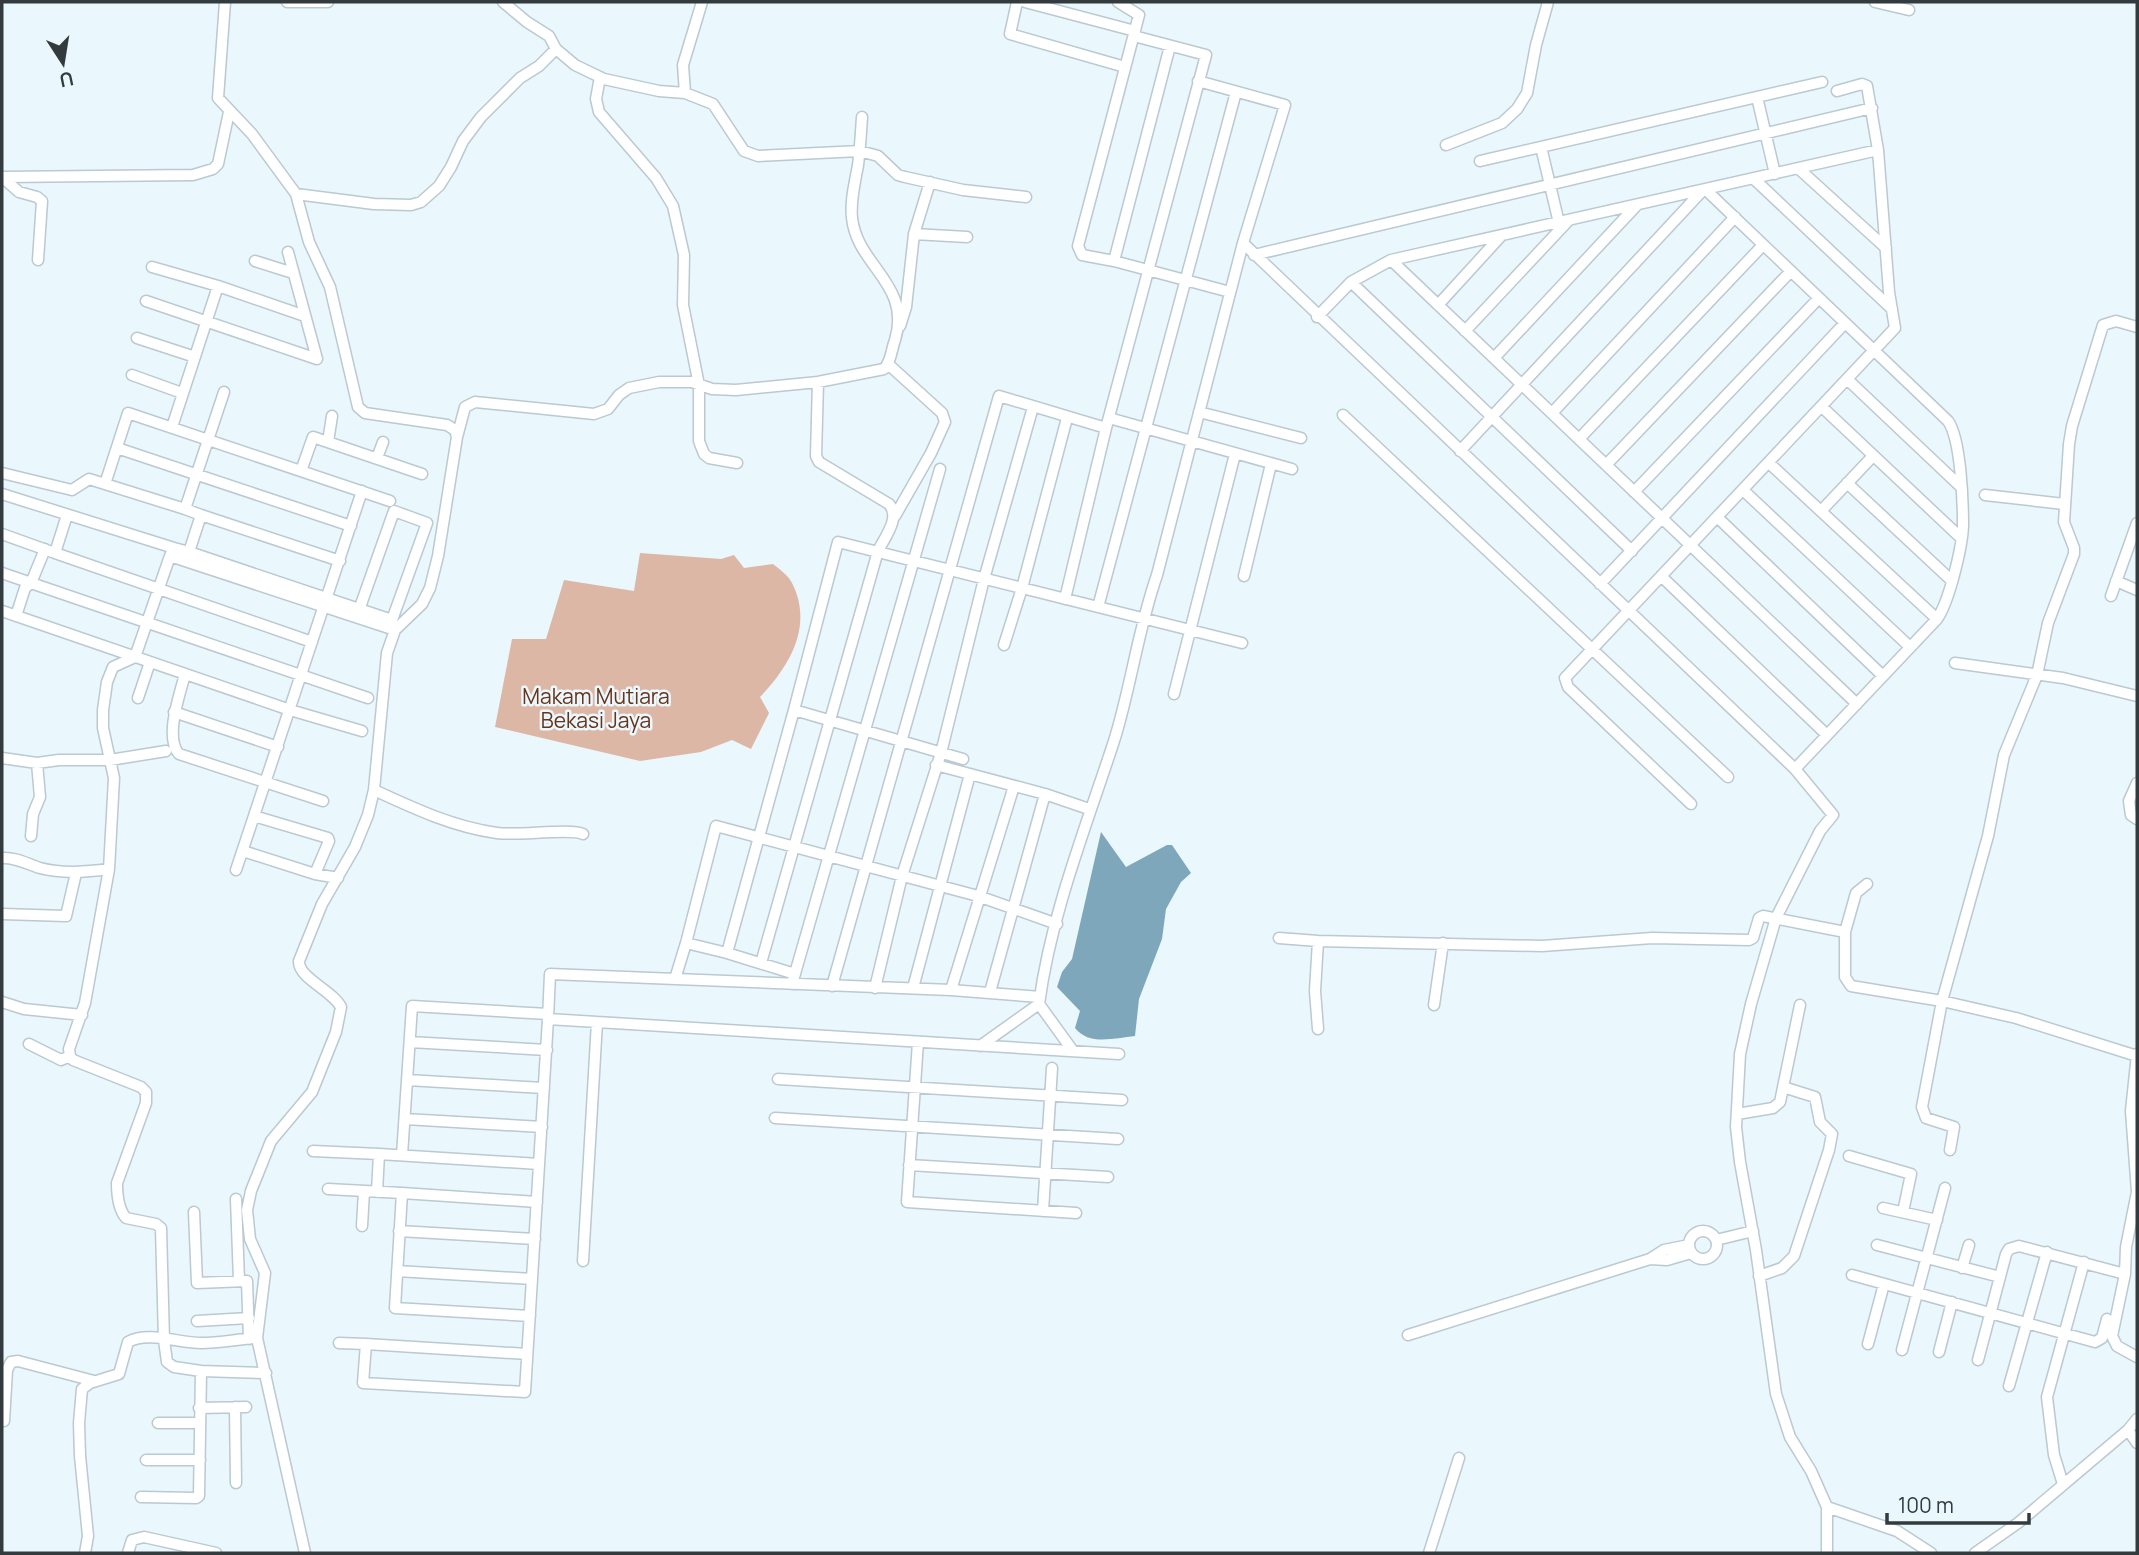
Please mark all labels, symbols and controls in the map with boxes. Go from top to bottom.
north arrow [28,28,98,98]
text: U [57,65,76,94]
park label: Makam Mutiara Bekasi Jaya [522,682,670,734]
scale bar [1887,1482,2029,1526]
text: 100 m [1898,1491,1954,1519]

